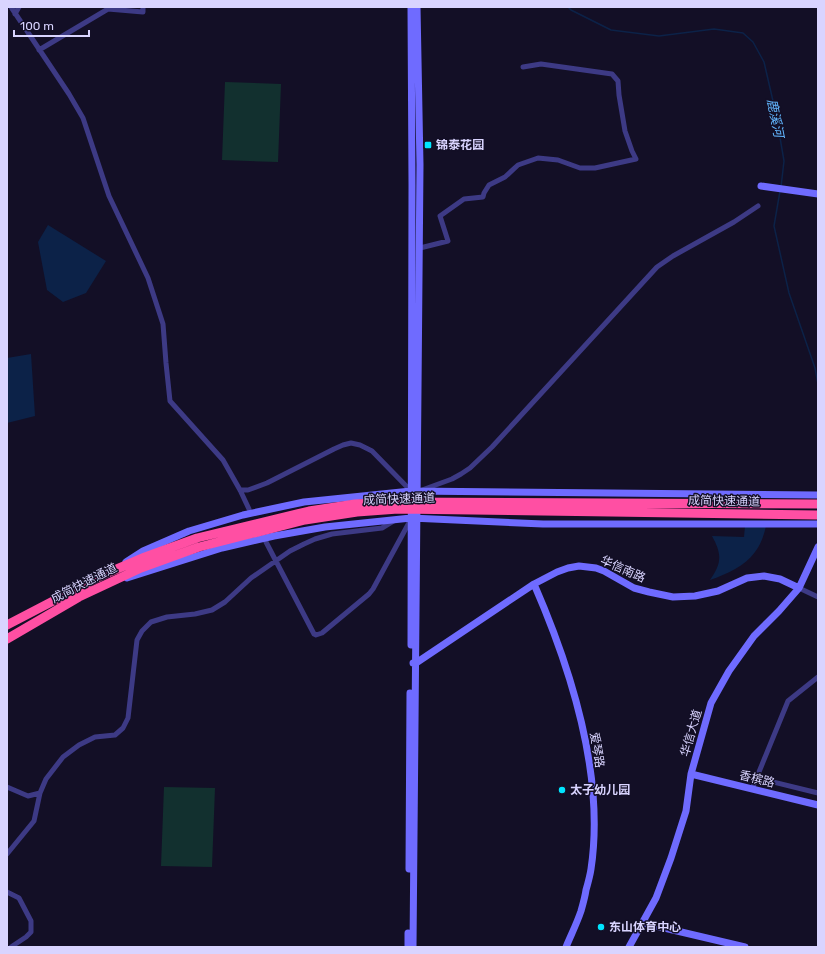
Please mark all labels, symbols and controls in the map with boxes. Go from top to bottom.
scale bar [14,12,89,38]
text: 100 m [20,19,54,33]
water label: 鹿溪河 [764,98,787,142]
place label: 锦泰花园 [436,138,484,152]
marker: 锦泰花园 [423,140,433,150]
street label: 成简快速通道 [363,491,435,507]
street label: 成简快速通道 [688,493,760,509]
street label: 华信南路 [598,553,648,585]
street label: 成简快速通道 [49,560,119,606]
street label: 华信大道 [678,708,704,758]
street label: 爱琴路 [587,731,607,769]
street label: 香槟路 [738,768,776,790]
place label: 太子幼儿园 [570,783,630,797]
marker: 太子幼儿园 [557,785,567,795]
place label: 东山体育中心 [609,920,681,934]
marker: 东山体育中心 [596,922,606,932]

